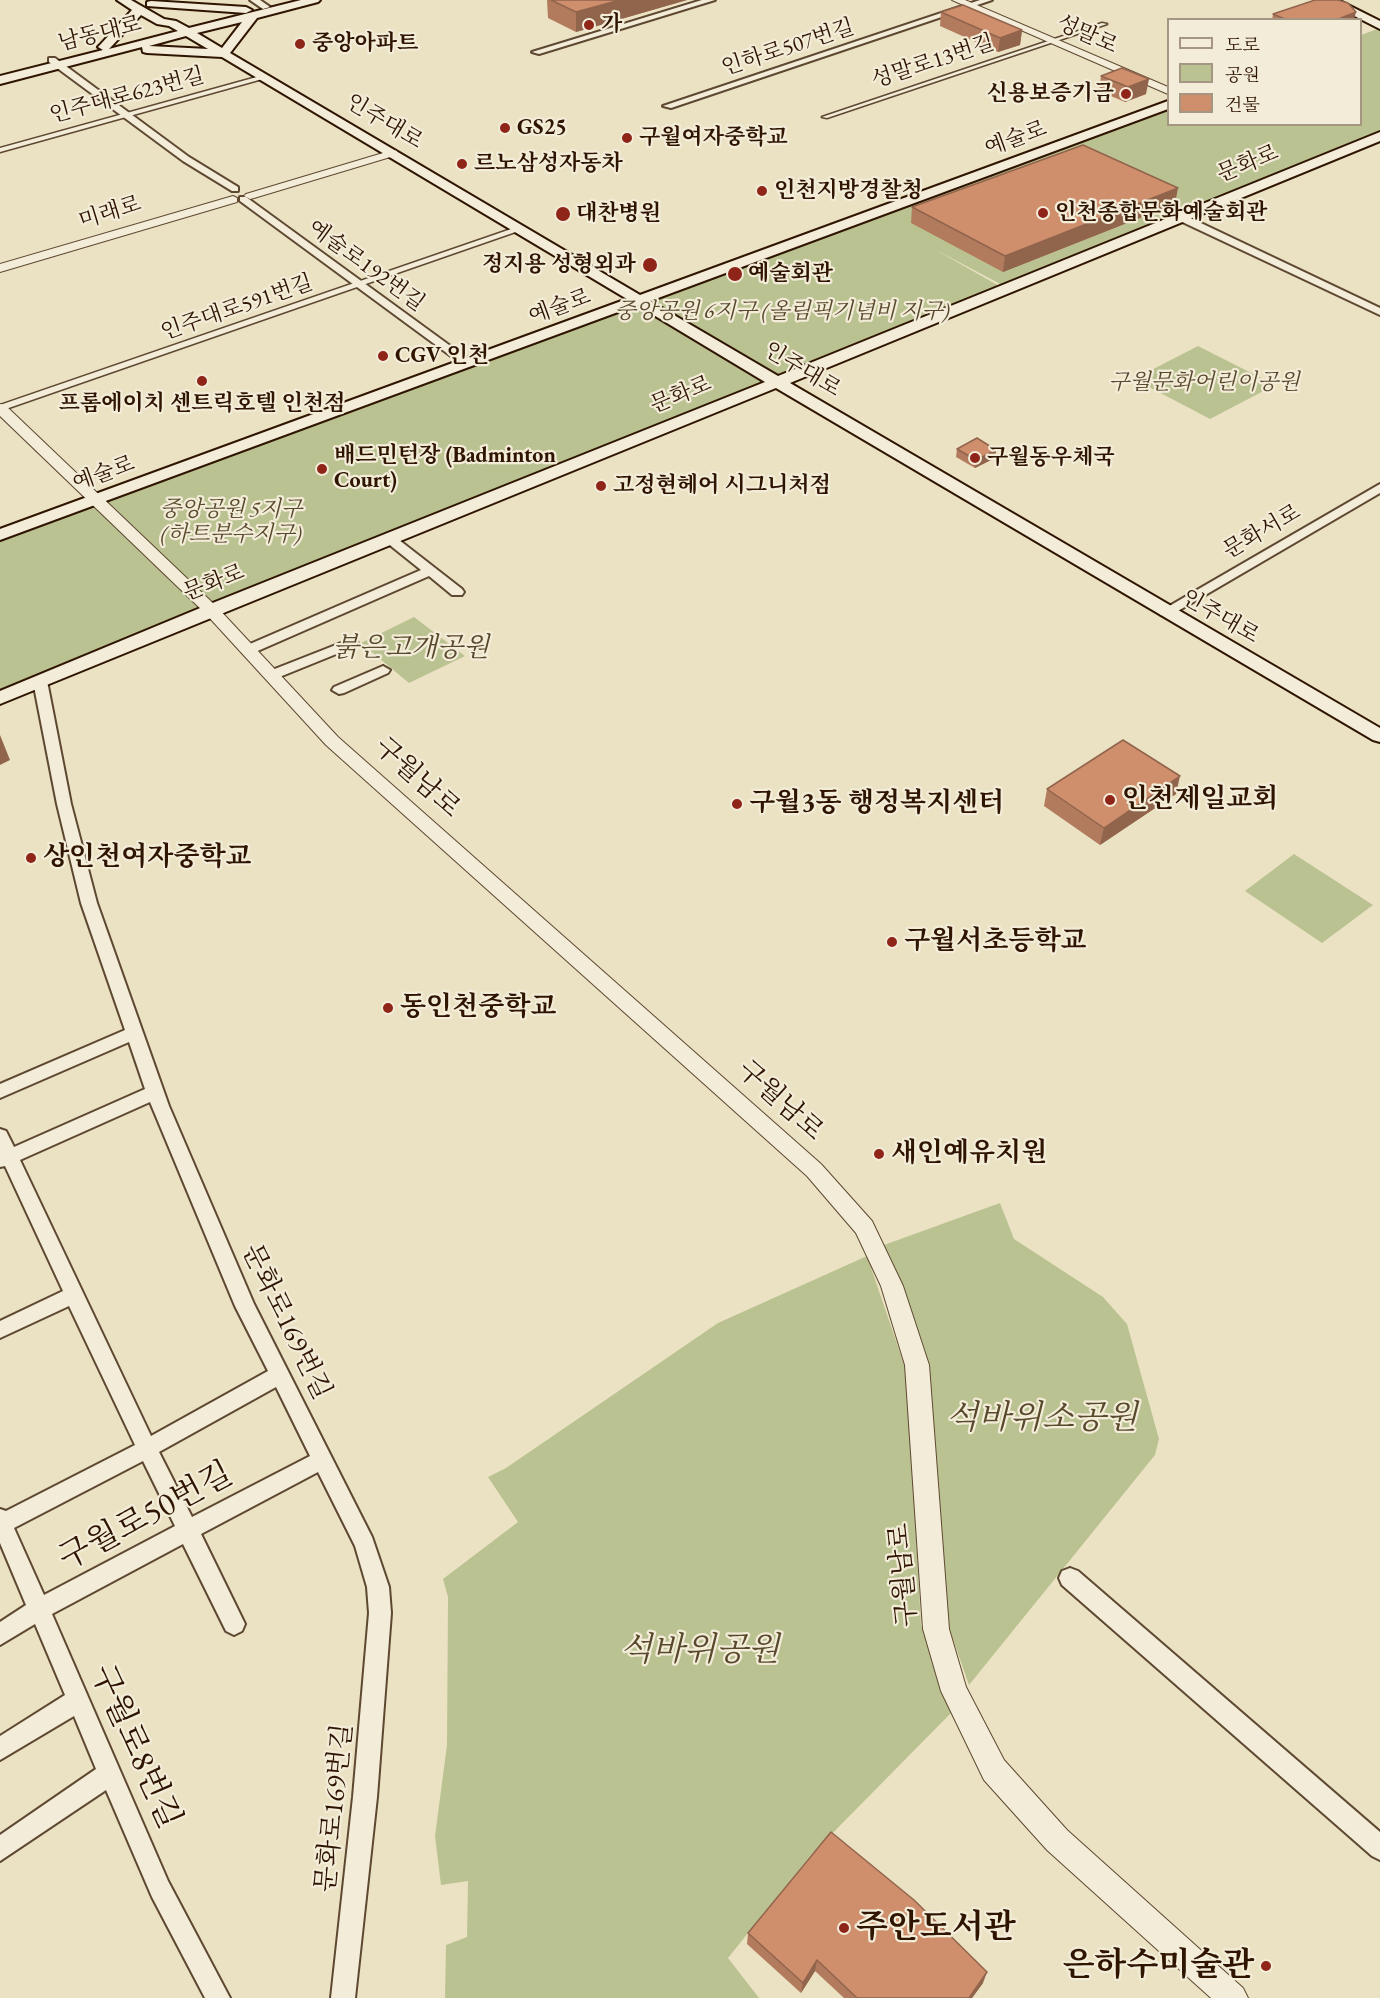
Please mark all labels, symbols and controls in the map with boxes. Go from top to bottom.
street label: 성말로 [1053,10,1121,60]
street label: 남동대로 [56,11,144,57]
place label: 가 [601,12,622,38]
street label: 인하로507번길 [718,14,858,82]
marker: 가 [582,18,596,32]
legend [1167,18,1362,126]
street label: 성말로13번길 [868,30,998,94]
place label: 중앙아파트 [312,31,418,57]
text: 도로 [1225,33,1260,56]
marker: 중앙아파트 [293,37,307,51]
street label: 인주대로623번길 [47,63,207,129]
text: 공원 [1225,63,1260,86]
place label: 신용보증기금 [986,81,1114,107]
marker: 신용보증기금 [1119,87,1133,101]
street label: 인주대로 [341,89,427,155]
text: 건물 [1225,93,1260,116]
place label: GS25 [517,115,567,141]
street label: 예술로 [982,116,1050,162]
marker: GS25 [498,121,512,135]
place label: 구월여자중학교 [639,125,788,151]
marker: 구월여자중학교 [620,131,634,145]
street label: 문화로 [1213,140,1283,188]
place label: 르노삼성자동차 [474,151,623,177]
marker: 르노삼성자동차 [455,157,469,171]
place label: 인천지방경찰청 [774,178,923,204]
marker: 인천지방경찰청 [755,184,769,198]
street label: 미래로 [76,191,144,235]
place label: 인천종합문화예술회관 [1055,200,1268,226]
place label: 대찬병원 [576,201,661,227]
marker: 대찬병원 [554,205,572,223]
marker: 인천종합문화예술회관 [1036,206,1050,220]
street label: 예술로192번길 [302,215,430,317]
place label: 정지용 성형외과 [482,252,636,278]
marker: 정지용 성형외과 [641,256,659,274]
place label: 예술회관 [748,261,833,287]
marker: 예술회관 [726,265,744,283]
street label: 인주대로591번길 [157,270,317,346]
street label: 예술로 [526,284,594,330]
park label: 중앙공원 6지구 (올림픽기념비 지구) [615,299,949,325]
street label: 인주대로 [759,337,845,403]
place label: CGV 인천 [395,343,489,369]
marker: CGV 인천 [376,349,390,363]
park label: 구월문화어린이공원 [1108,370,1300,396]
street label: 문화로 [646,371,716,419]
marker: 프롬에이치 센트릭호텔 인천점 [195,374,209,388]
place label: 프롬에이치 센트릭호텔 인천점 [59,391,345,417]
place label: 배드민턴장 (Badminton Court) [334,443,556,494]
place label: 구월동우체국 [987,445,1115,471]
street label: 예술로 [70,451,138,497]
marker: 구월동우체국 [968,451,982,465]
marker: 배드민턴장 (Badminton Court) [315,462,329,476]
place label: 고정현헤어 시그니처점 [613,473,831,499]
marker: 고정현헤어 시그니처점 [594,479,608,493]
park label: 중앙공원 5지구 (하트분수지구) [160,497,302,548]
street label: 문화서로 [1219,499,1305,565]
street label: 문화로 [180,559,248,607]
street label: 인주대로 [1177,584,1263,650]
park label: 붉은고개공원 [333,633,489,665]
street label: 구월남로 [367,731,467,825]
place label: 인천제일교회 [1122,784,1278,816]
place label: 구월3동 행정복지센터 [749,788,1004,820]
marker: 인천제일교회 [1103,793,1117,807]
marker: 구월3동 행정복지센터 [730,797,744,811]
place label: 상인천여자중학교 [43,842,252,874]
marker: 상인천여자중학교 [24,851,38,865]
place label: 구월서초등학교 [904,926,1087,958]
marker: 구월서초등학교 [885,935,899,949]
place label: 동인천중학교 [400,992,556,1024]
marker: 동인천중학교 [381,1001,395,1015]
street label: 구월남로 [730,1054,830,1148]
place label: 새인예유치원 [891,1138,1047,1170]
marker: 새인예유치원 [872,1147,886,1161]
street label: 문화로169번길 [234,1239,338,1405]
park label: 석바위소공원 [946,1399,1138,1439]
street label: 구월로50번길 [52,1455,240,1579]
street label: 구월남로 [883,1522,925,1628]
park label: 석바위공원 [620,1631,780,1671]
street label: 구월로8번길 [81,1659,189,1835]
street label: 문화로169번길 [310,1722,360,1894]
place label: 주안도서관 [856,1908,1015,1948]
marker: 주안도서관 [837,1921,851,1935]
place label: 은하수미술관 [1063,1946,1254,1986]
marker: 은하수미술관 [1259,1959,1273,1973]

